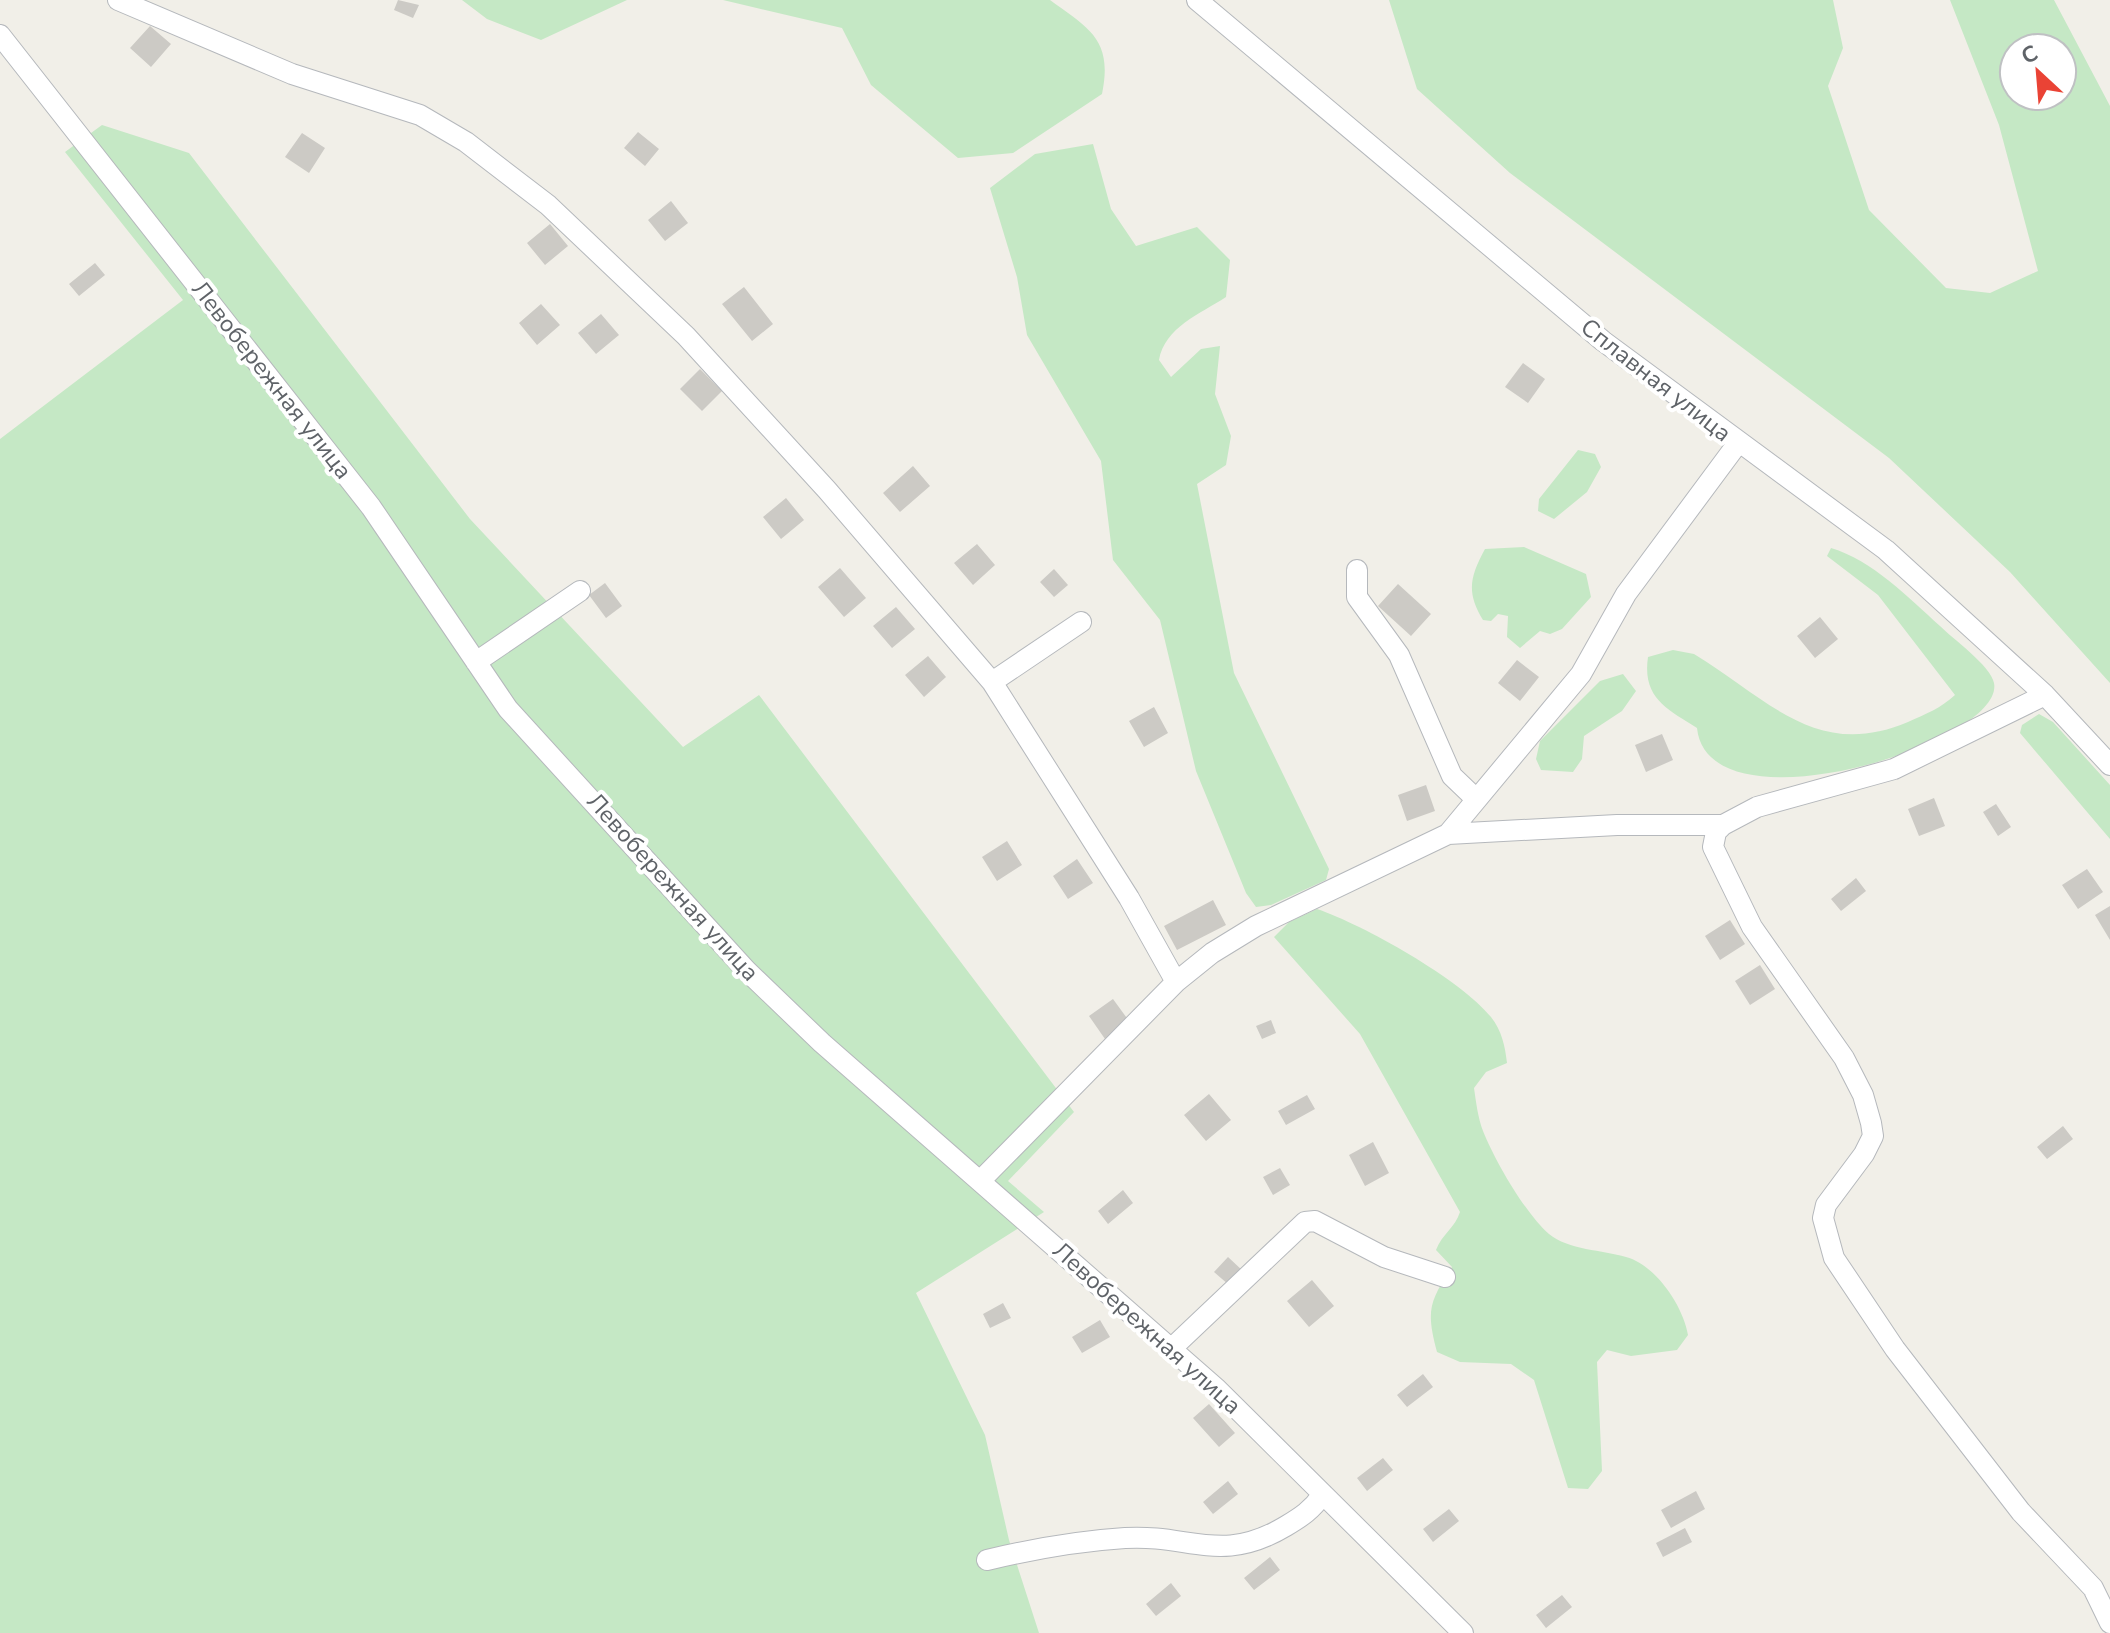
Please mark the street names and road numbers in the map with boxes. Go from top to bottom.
street label: Левобережная улица [185,274,359,486]
street label: Сплавная улица [1574,311,1738,449]
street label: Левобережная улица [580,786,766,988]
street label: Левобережная улица [1046,1235,1248,1421]

